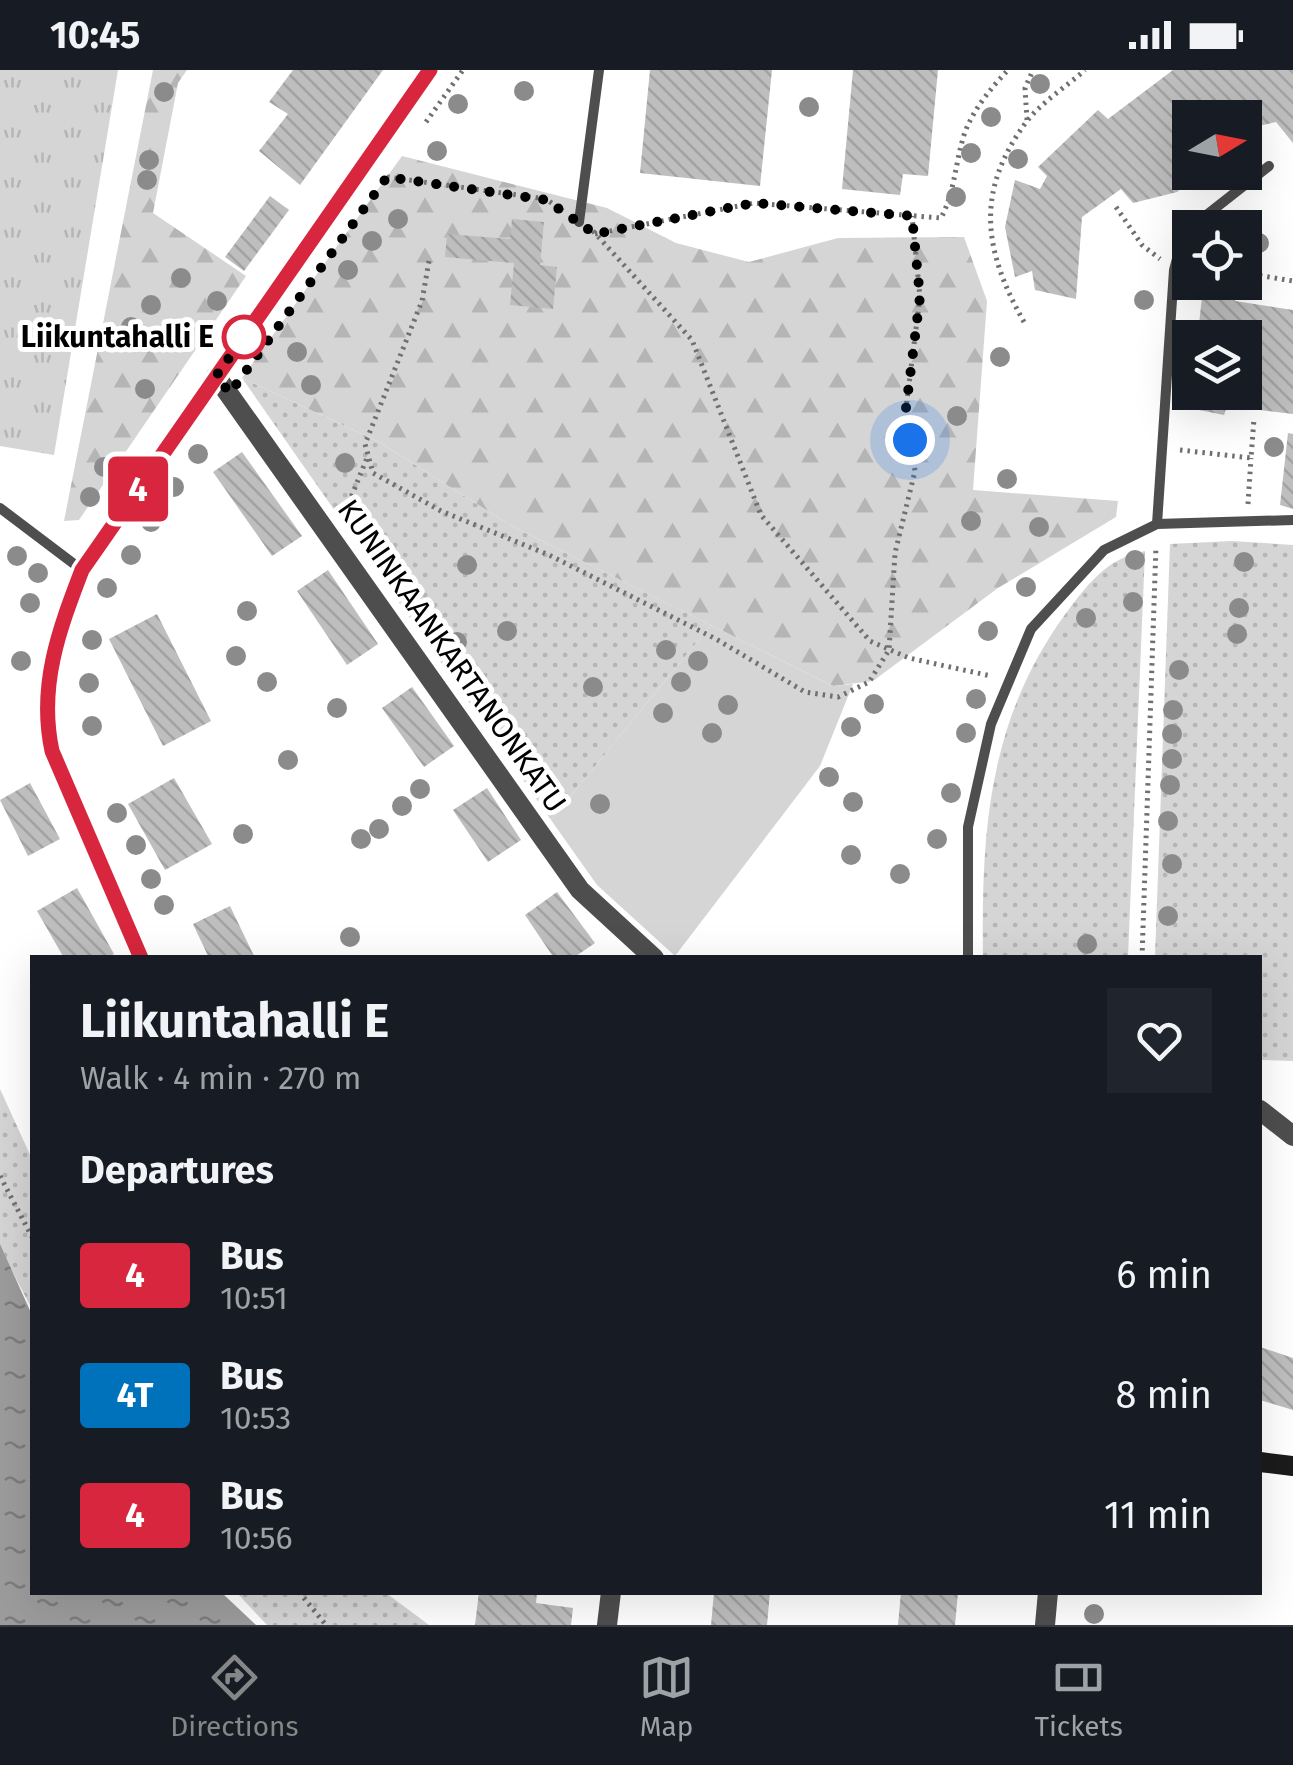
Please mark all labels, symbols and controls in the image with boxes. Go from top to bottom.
text: 10:45 [50,12,140,58]
north arrow [1172,100,1262,190]
map controls [1172,100,1262,410]
button: locate [1172,210,1262,300]
marker: Liikuntahalli E [223,316,265,358]
place label: Liikuntahalli E [21,319,214,355]
button: layers [1172,320,1262,410]
your location [885,415,935,465]
line badge: 4 [106,456,170,522]
text: 4 [128,468,148,510]
street label: KUNINKAANKARTANONKATU [330,493,574,819]
button: heart [1107,988,1212,1093]
text: Liikuntahalli E [80,992,389,1050]
text: Walk · 4 min · 270 m [80,1059,361,1097]
text: Departures [80,1147,274,1193]
text: Bus [220,1233,284,1279]
text: 6 min [1116,1252,1212,1298]
text: 4 [125,1254,145,1296]
text: 10:51 [220,1279,288,1317]
text: Bus [220,1353,284,1399]
text: 8 min [1115,1372,1212,1418]
text: 4T [117,1374,153,1416]
text: 10:53 [220,1399,291,1437]
text: Bus [220,1473,284,1519]
text: 11 min [1104,1492,1212,1538]
text: 4 [125,1494,145,1536]
text: 10:56 [220,1519,293,1557]
tab: Directions [170,1650,299,1743]
tab: Map [639,1650,694,1743]
tab: Tickets [1034,1650,1123,1743]

